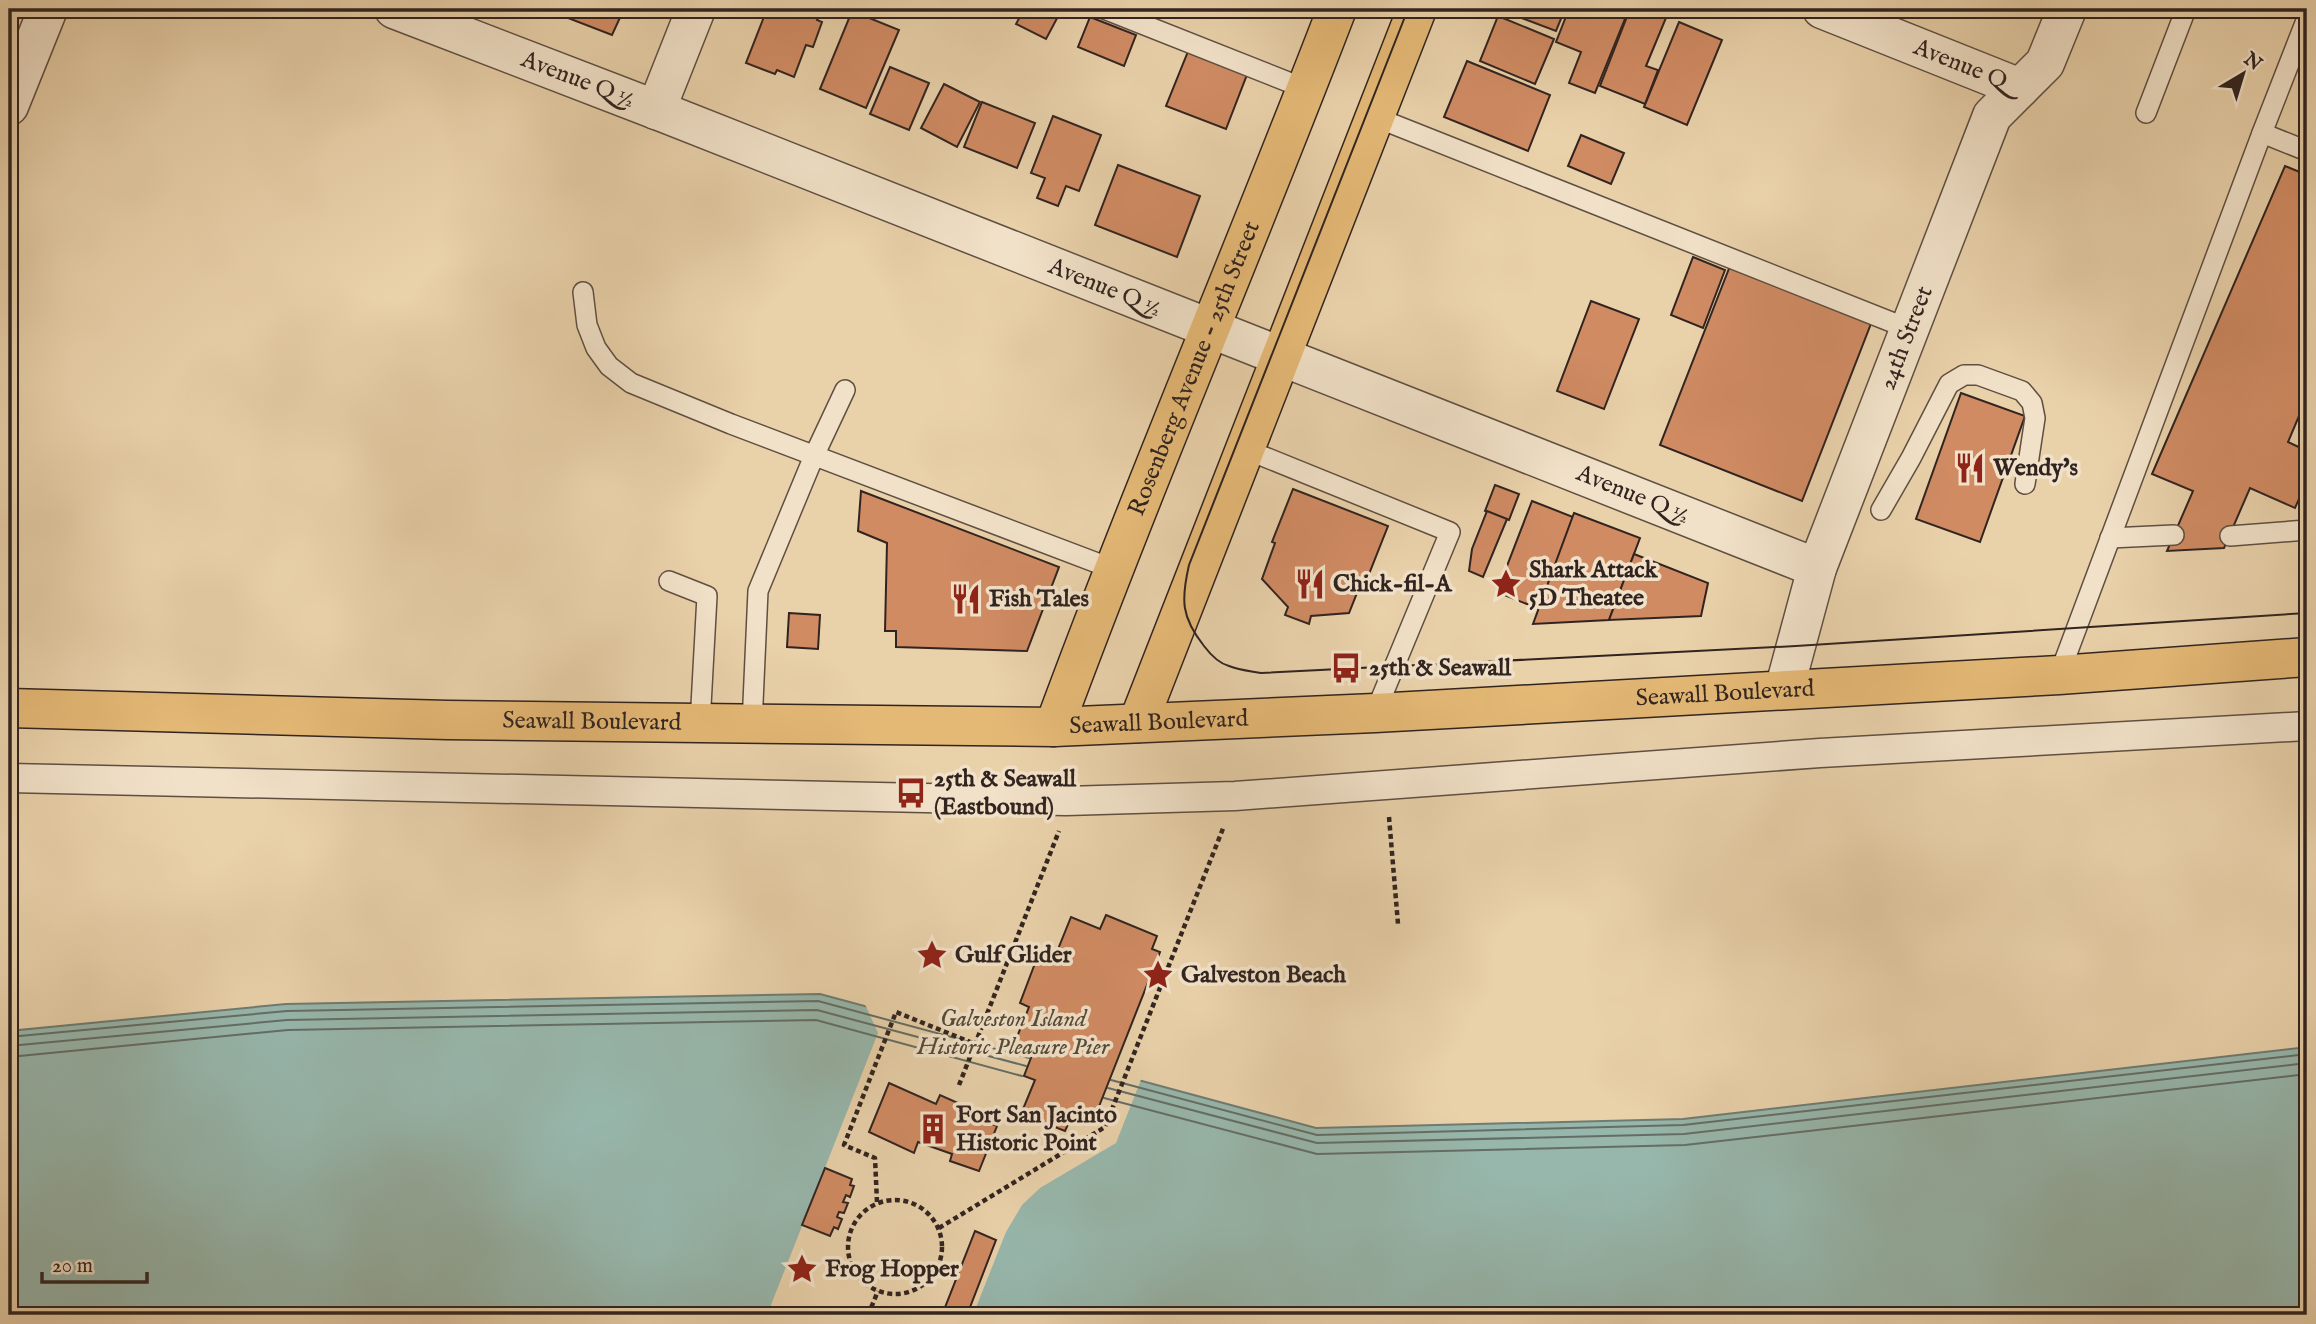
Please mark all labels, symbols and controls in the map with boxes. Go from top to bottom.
street label: Avenue Q [1908,31,2028,103]
north arrow [2208,38,2278,108]
street label: Avenue Q ½ [516,44,639,116]
text: N [2238,47,2267,77]
street label: Rosenberg Avenue - 25th Street [1121,217,1267,520]
street label: Avenue Q ½ [1043,251,1166,325]
street label: 24th Street [1872,282,1940,394]
restaurant icon: Wendy's [1953,451,1987,485]
place label: Wendy's [1992,453,2078,484]
street label: Avenue Q ½ [1571,458,1694,532]
place label: Shark Attack 5D Theatee [1529,555,1659,614]
restaurant icon: Chick-fil-A [1293,567,1327,601]
place icon: Shark Attack 5D Theatee [1489,567,1523,601]
place label: Chick-fil-A [1333,569,1453,600]
restaurant icon: Fish Tales [949,582,983,616]
place label: Fish Tales [989,584,1090,615]
bus stop icon: 25th & Seawall [1329,651,1363,685]
place label: 25th & Seawall [1369,653,1511,684]
street label: Seawall Boulevard [1635,673,1815,714]
street label: Seawall Boulevard [1069,703,1249,742]
street label: Seawall Boulevard [502,705,682,738]
place label: 25th & Seawall (Eastbound) [934,764,1076,823]
bus stop icon: 25th & Seawall (Eastbound) [894,776,928,810]
place icon: Gulf Glider [915,938,949,972]
place label: Gulf Glider [955,940,1072,971]
place icon: Galveston Beach [1141,958,1175,992]
place label: Galveston Beach [1181,960,1346,991]
park label: Galveston Island Historic Pleasure Pier [916,1004,1111,1063]
place label: Fort San Jacinto Historic Point [956,1100,1117,1159]
building icon: Fort San Jacinto Historic Point [916,1112,950,1146]
scale bar [42,1240,147,1284]
place icon: Frog Hopper [785,1252,819,1286]
text: 20 m [52,1253,93,1280]
place label: Frog Hopper [825,1254,959,1285]

